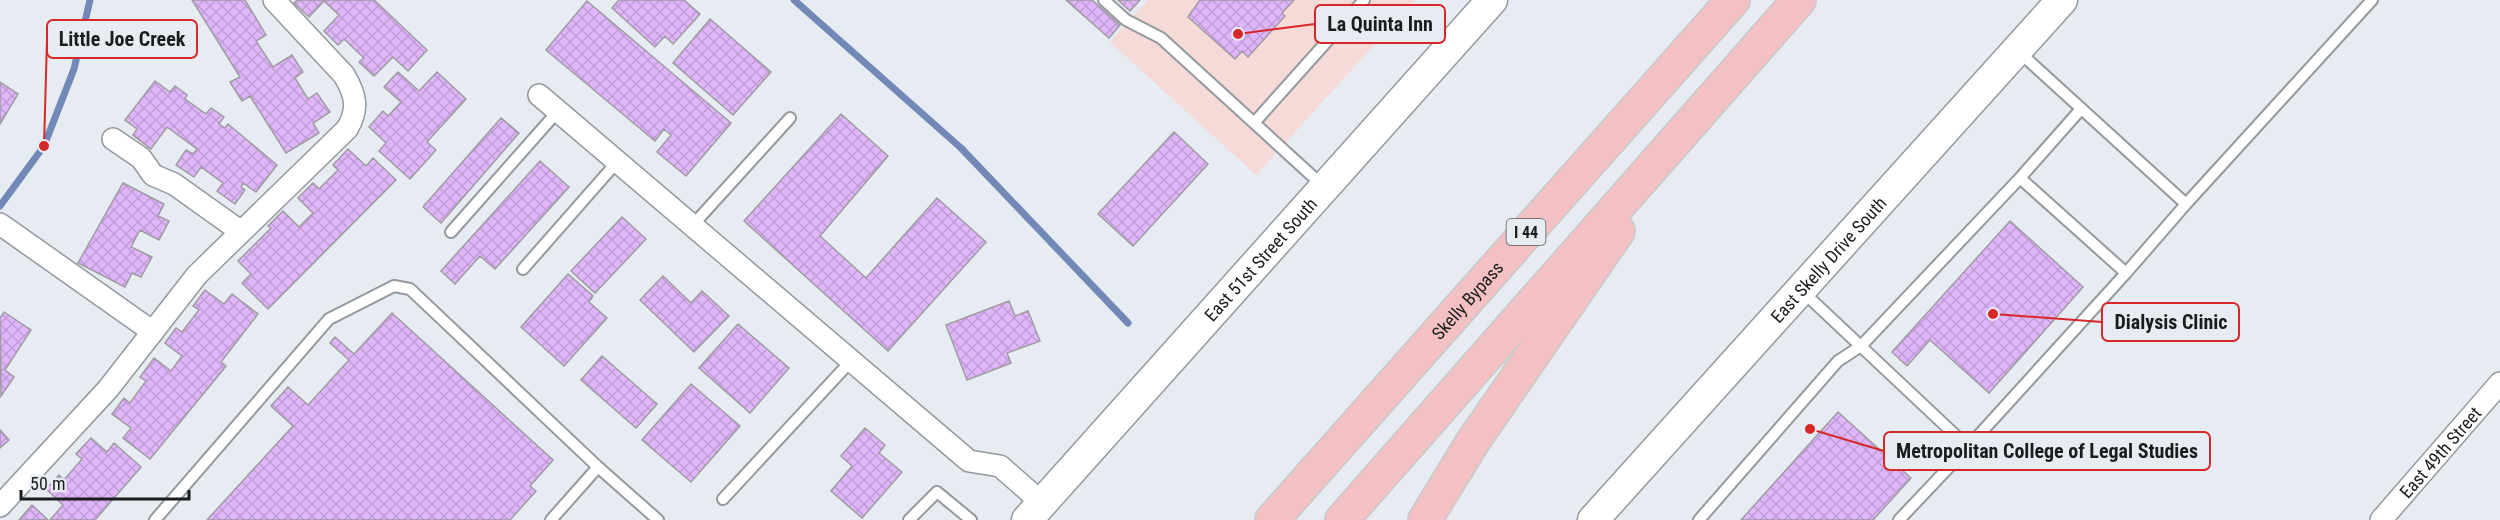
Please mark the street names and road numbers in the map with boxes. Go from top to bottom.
street label: East Skelly Drive South [1766,192,1890,327]
street label: East 51st Street South [1200,193,1321,325]
road number: I 44 [1506,219,1546,245]
street label: Skelly Bypass [1427,257,1507,343]
street label: East 49th Street [2395,402,2485,502]

